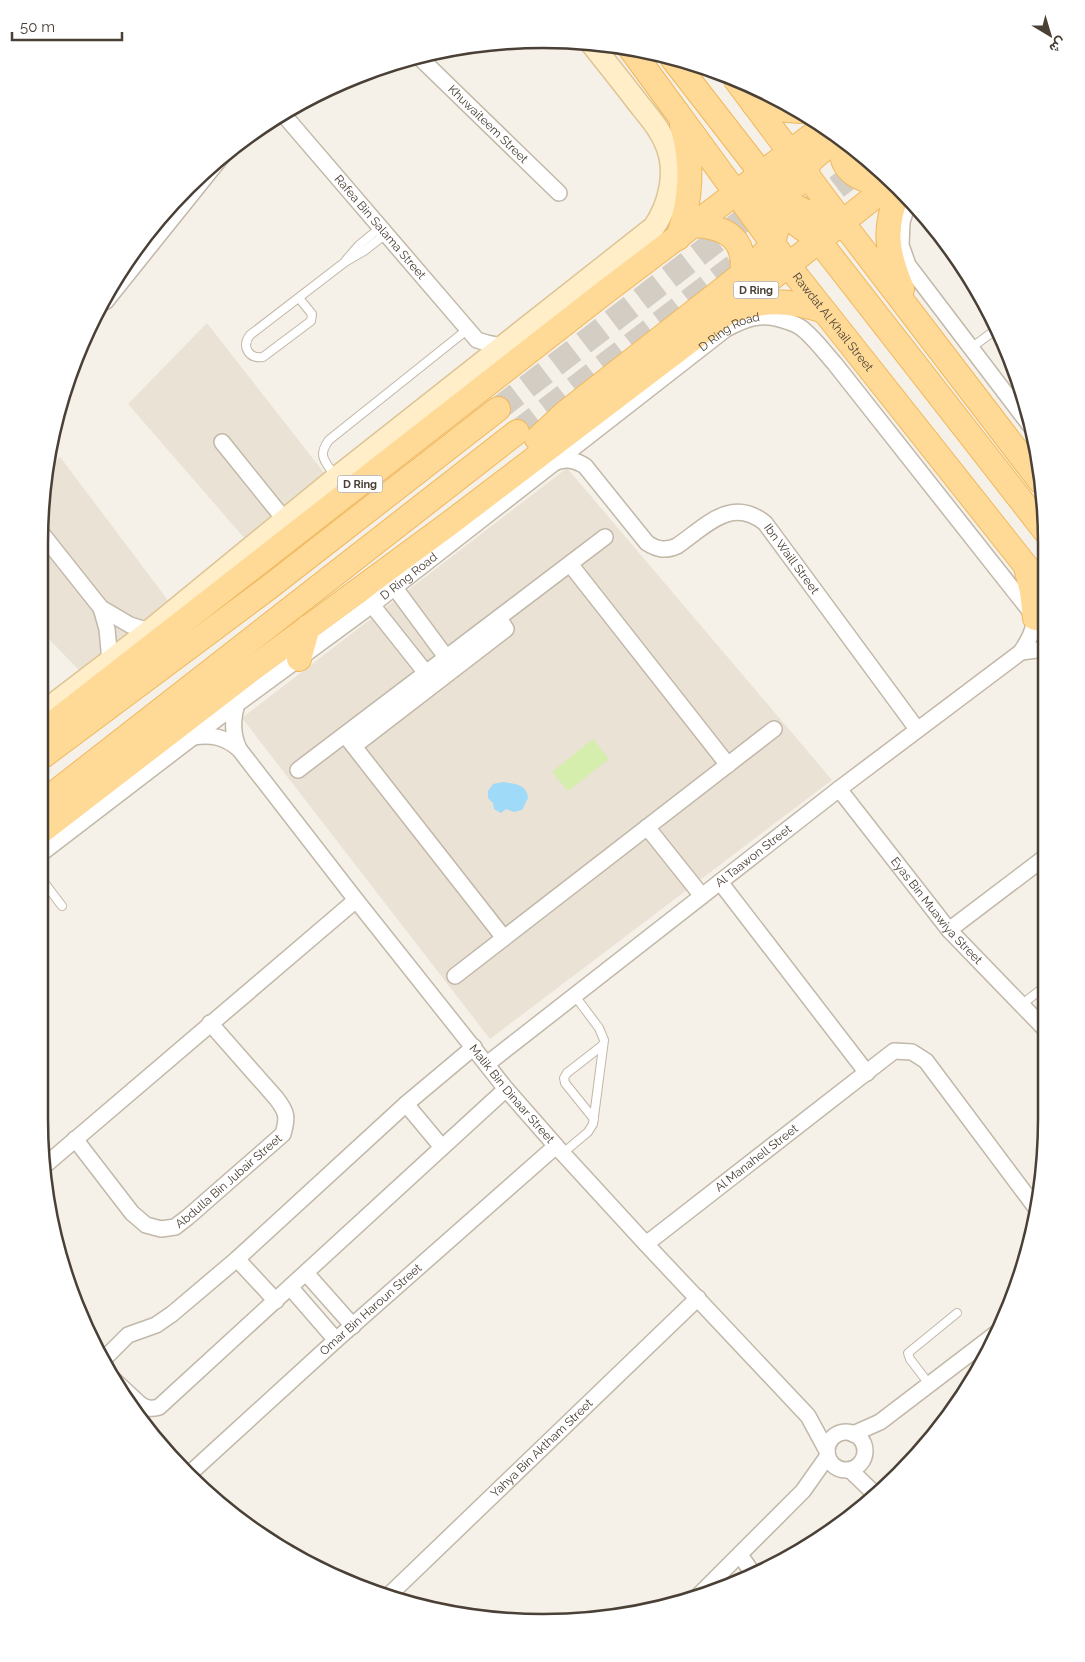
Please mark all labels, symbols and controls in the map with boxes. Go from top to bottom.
scale bar [12,10,122,42]
north arrow [1025,10,1075,60]
text: 50 m [20,18,55,36]
text: ش [1046,33,1070,57]
street label: Khuwaiteem Street [445,82,531,166]
street label: Rafea Bin Salama Street [331,172,429,282]
street label: Rawdat Al Khail Street [790,270,876,374]
road number: D Ring [734,282,778,298]
street label: D Ring Road [696,310,761,354]
road number: D Ring [338,476,382,492]
street label: Ibn Waill Street [761,521,822,597]
street label: D Ring Road [377,550,440,603]
street label: Al Taawon Street [712,822,794,890]
street label: Eyas Bin Muawiya Street [888,854,985,967]
street label: Malik Bin Dinaar Street [466,1042,557,1146]
street label: Al Manahell Street [712,1121,801,1195]
street label: Abdulla Bin Jubair Street [173,1131,285,1231]
street label: Omar Bin Haroun Street [317,1261,425,1358]
street label: Yahya Bin Aktham Street [488,1396,596,1500]

